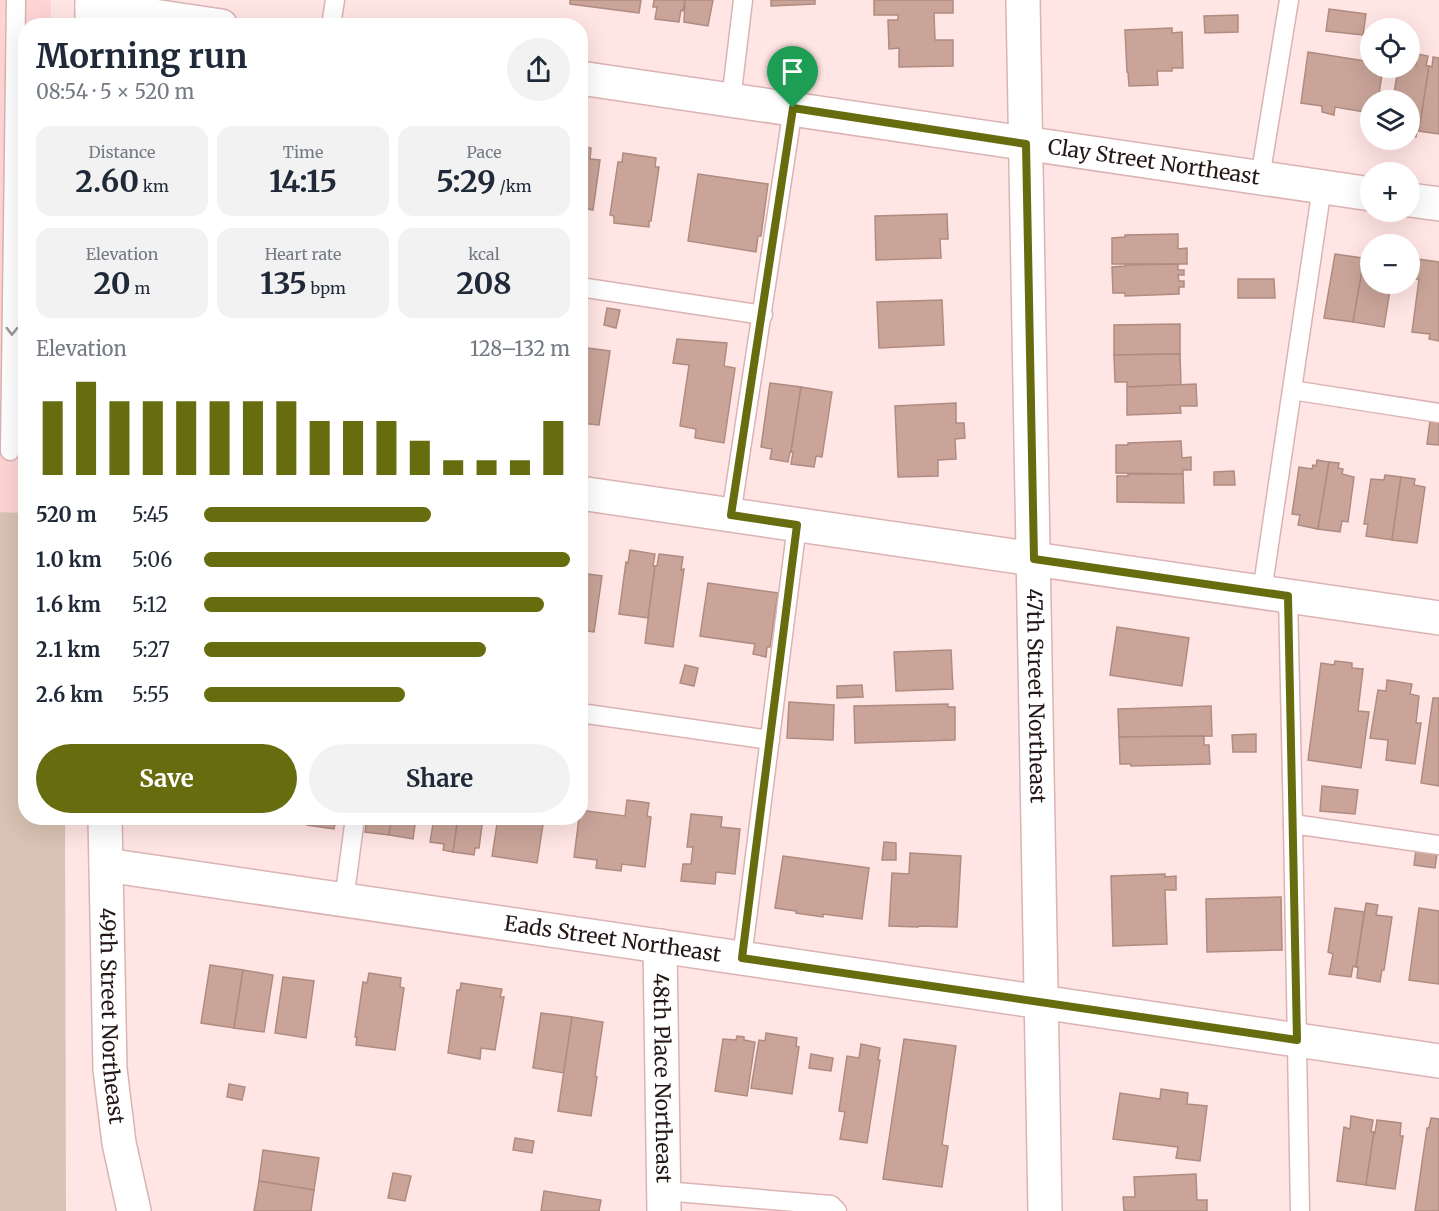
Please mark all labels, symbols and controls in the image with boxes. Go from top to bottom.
map controls [1360,18,1420,294]
button: locate [1360,18,1420,78]
text: Morning run [36,36,247,77]
button: share [507,38,570,101]
pin [767,46,818,108]
icon: arrive [776,55,809,88]
text: 08:54 · 5 × 520 m [36,79,194,104]
button: layers [1360,90,1420,150]
street label: Clay Street Northeast [1046,133,1262,191]
text: Distance [89,142,155,162]
text: Time [283,142,323,162]
text: Pace [467,142,502,162]
text: 2.60 [75,162,139,200]
text: 14:15 [269,162,337,200]
text: 5:29 [436,162,496,200]
button: + [1360,162,1420,222]
text: km [139,176,169,196]
text: /km [496,176,532,196]
button: − [1360,234,1420,294]
text: Elevation [86,244,158,264]
text: Heart rate [265,244,341,264]
text: kcal [468,244,500,264]
text: 20 [94,264,131,302]
text: 135 [260,264,307,302]
text: 208 [456,264,512,302]
text: m [131,278,150,298]
text: bpm [307,278,346,298]
one-way arrow [6,327,18,336]
text: Elevation [36,336,127,361]
text: 128–132 m [470,336,570,361]
text: 520 m [36,502,97,527]
text: 5:45 [132,502,169,527]
text: 1.0 km [36,547,102,572]
text: 5:06 [132,547,172,572]
street label: 47th Street Northeast [1021,588,1052,804]
text: 1.6 km [36,592,101,617]
text: 5:12 [132,592,168,617]
text: 2.1 km [36,637,100,662]
text: 5:27 [132,637,170,662]
text: 2.6 km [36,682,103,707]
text: 5:55 [132,682,169,707]
button: Save [36,744,297,813]
button: Share [309,744,570,813]
street label: 49th Street Northeast [94,907,131,1126]
street label: Eads Street Northeast [502,909,723,968]
street label: 48th Place Northeast [647,973,678,1183]

